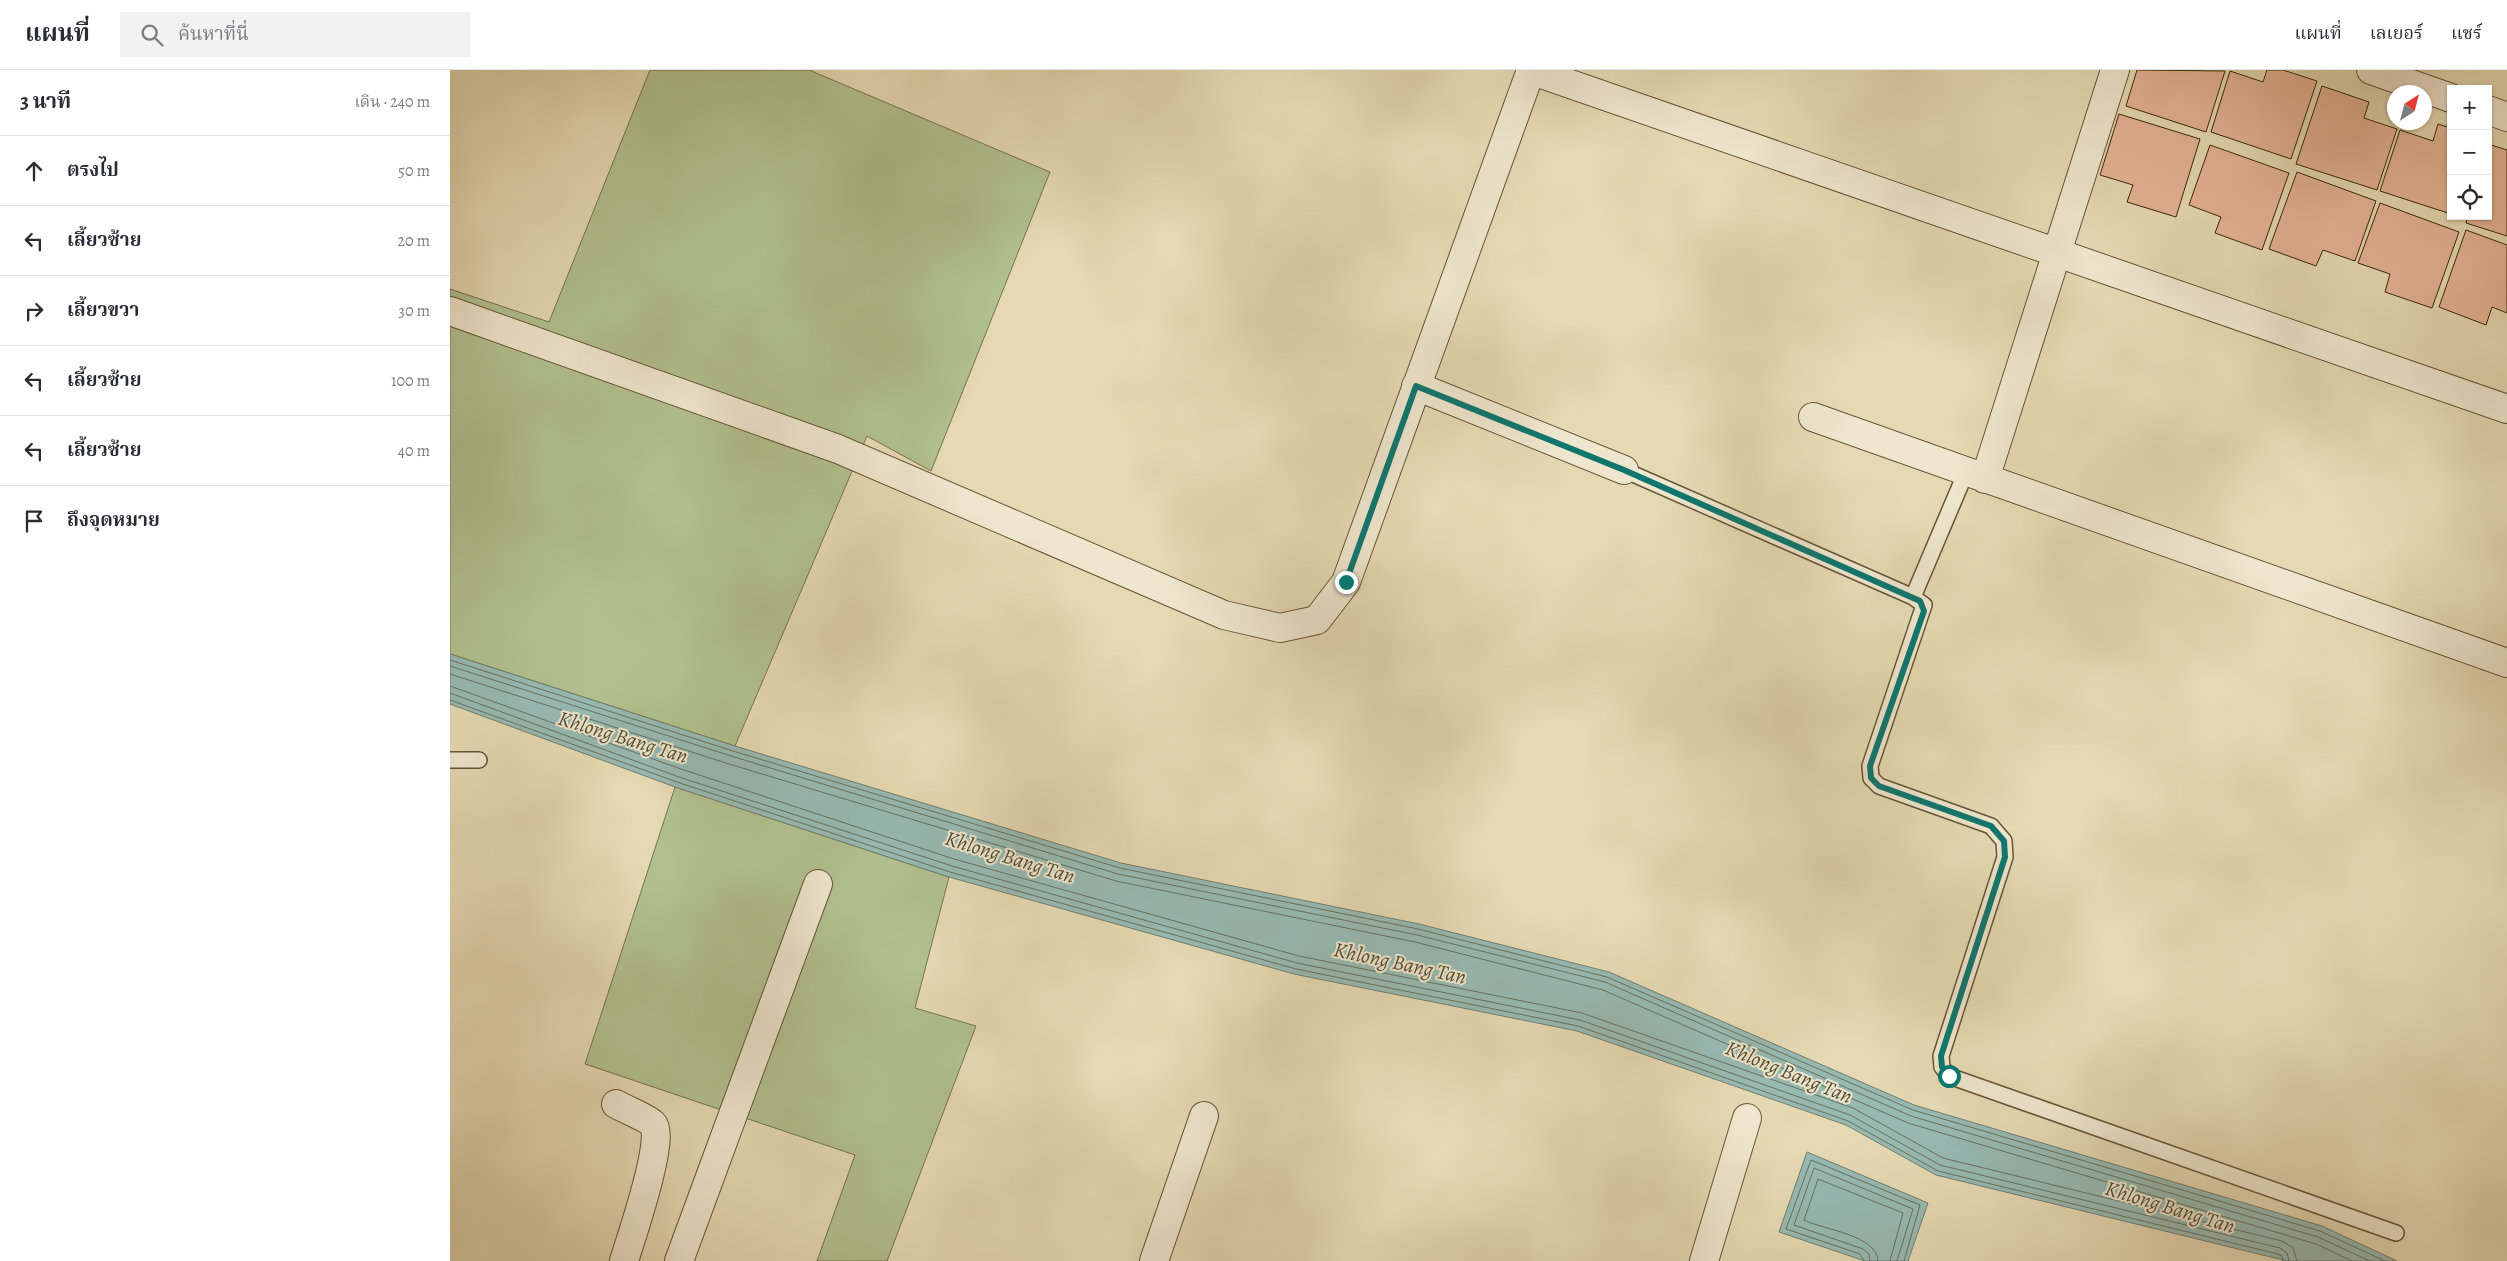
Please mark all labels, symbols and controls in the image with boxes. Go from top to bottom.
search box [120,12,470,57]
text: แผนที่ [25,17,90,49]
icon: search [138,21,166,49]
text: ค้นหาที่นี่ [178,21,249,47]
text: แผนที่ [2294,21,2342,45]
text: เลเยอร์ [2370,21,2423,45]
text: แชร์ [2451,21,2482,45]
north arrow [2387,85,2432,130]
map controls [2447,85,2492,220]
button: + [2447,85,2492,130]
text: 3 นาที [20,87,71,115]
text: เดิน · 240 m [354,91,430,113]
button: − [2447,130,2492,175]
icon: ahead [20,157,48,185]
text: ตรงไป [67,157,119,183]
text: 50 m [398,160,430,182]
button: locate [2447,175,2492,220]
icon: left [20,227,48,255]
text: เลี้ยวซ้าย [67,227,141,253]
text: 20 m [397,230,430,252]
icon: right [20,297,48,325]
text: เลี้ยวขวา [67,297,139,323]
text: 30 m [398,300,430,322]
icon: left [20,367,48,395]
text: เลี้ยวซ้าย [67,367,141,393]
text: 100 m [391,370,430,392]
icon: left [20,437,48,465]
text: เลี้ยวซ้าย [67,437,141,463]
text: 40 m [398,440,430,462]
icon: arrive [20,507,48,535]
text: ถึงจุดหมาย [67,507,160,533]
route end [1335,571,1358,594]
water label: Khlong Bang Tan [555,704,691,770]
water label: Khlong Bang Tan [942,824,1078,890]
water label: Khlong Bang Tan [1331,935,1469,991]
water label: Khlong Bang Tan [1721,1034,1857,1110]
route start [1938,1065,1961,1088]
water label: Khlong Bang Tan [2102,1174,2238,1240]

